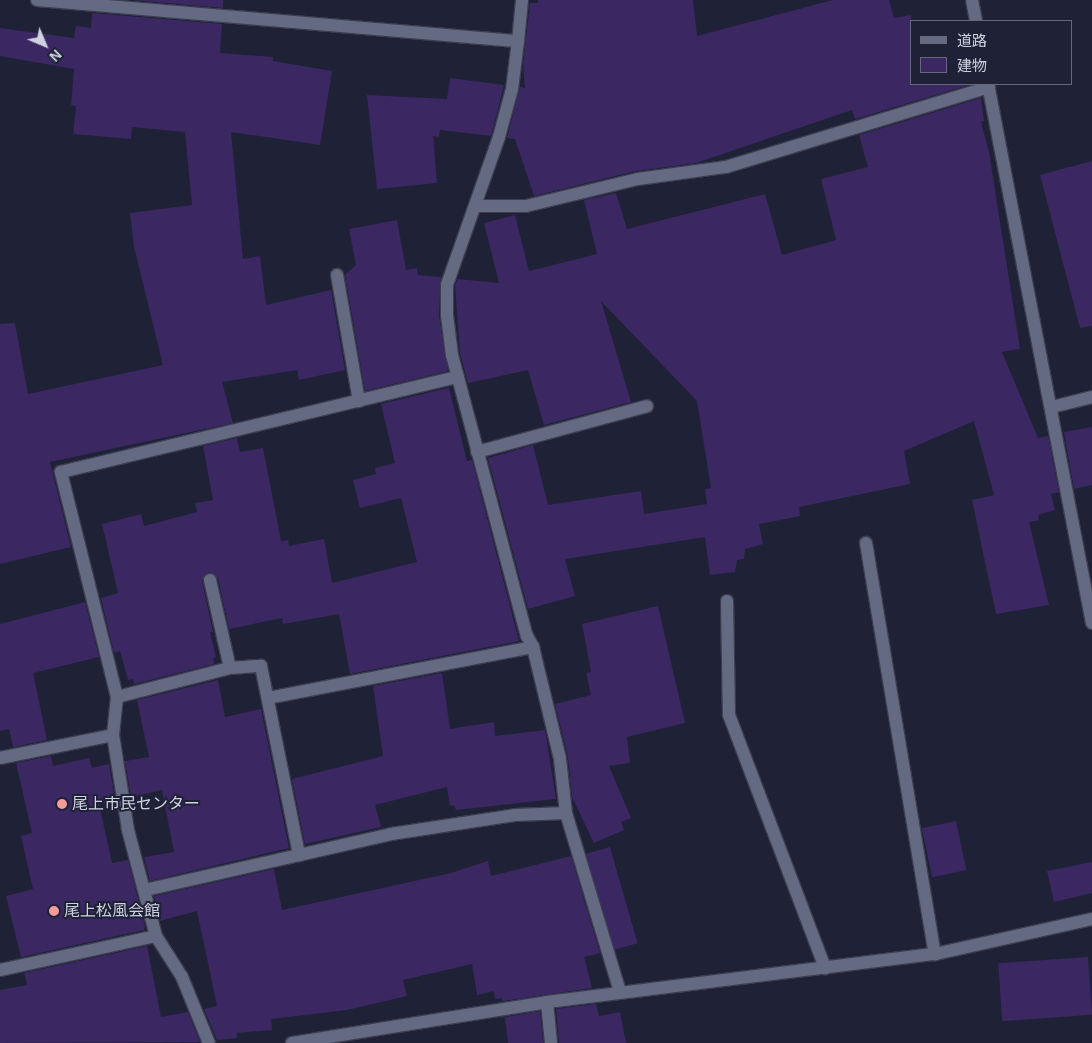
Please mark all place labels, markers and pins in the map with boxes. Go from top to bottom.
place label: 尾上市民センター [72,794,200,814]
marker: 尾上市民センター [56,798,68,810]
place label: 尾上松風会館 [64,901,160,921]
marker: 尾上松風会館 [48,905,60,917]

